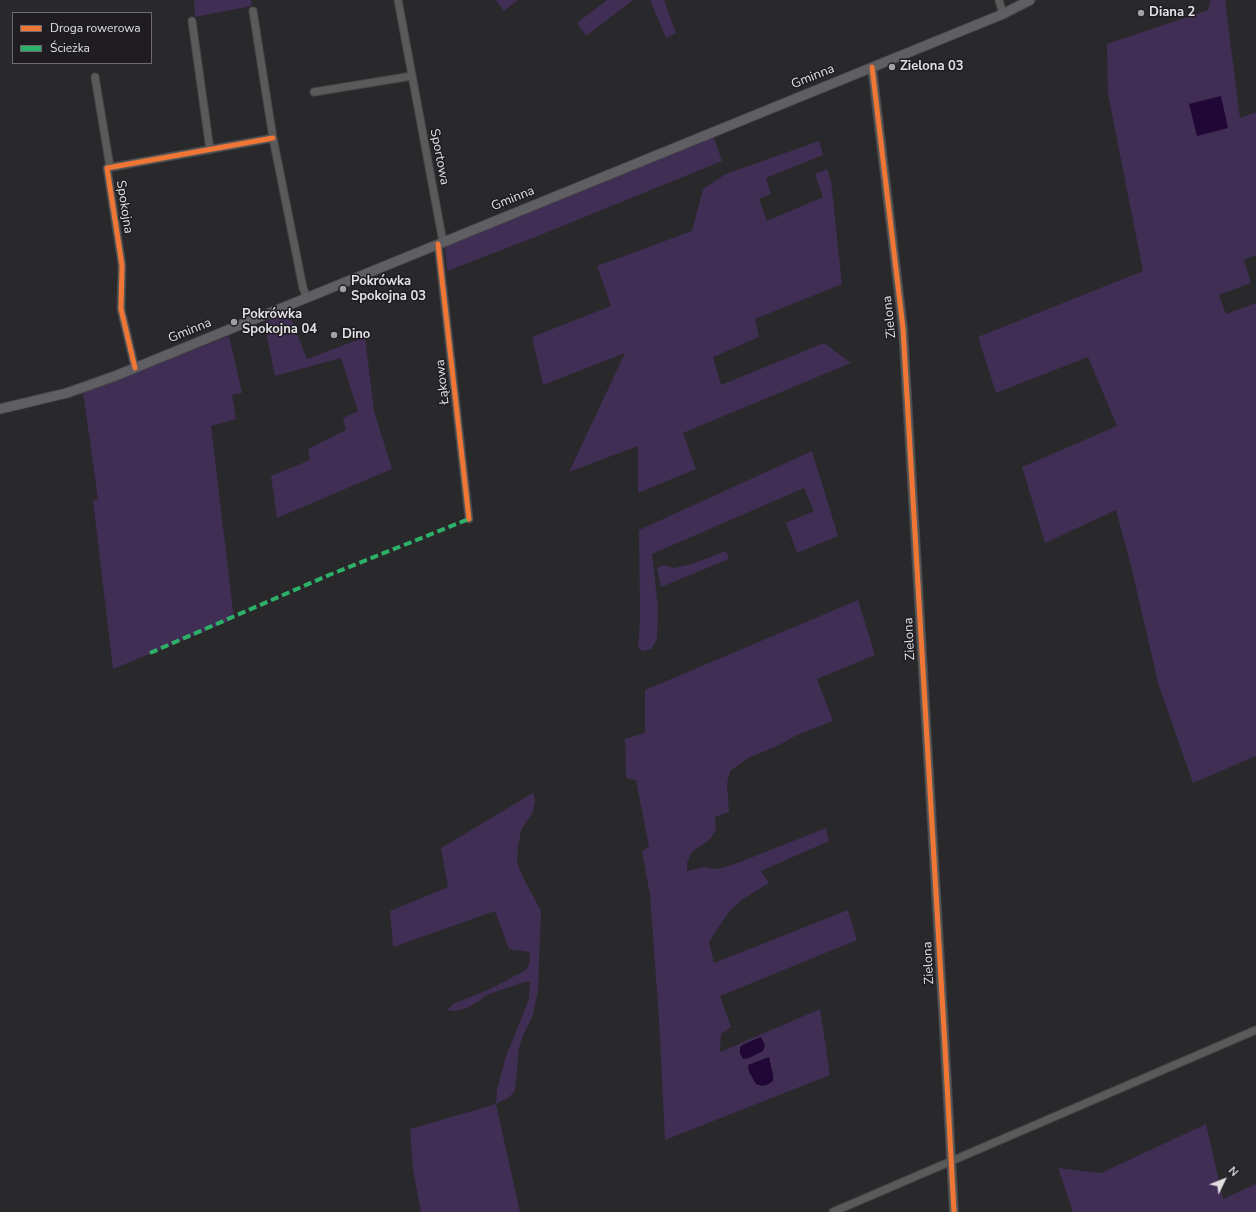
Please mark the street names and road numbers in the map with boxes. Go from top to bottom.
street label: Gminna [789,61,837,93]
street label: Sportowa [426,127,452,187]
street label: Spokojna [112,179,136,235]
street label: Gminna [489,183,537,215]
street label: Zielona [880,295,900,339]
street label: Gminna [166,315,214,347]
street label: Łąkowa [433,359,453,405]
street label: Zielona [901,617,919,661]
street label: Zielona [920,941,938,985]

